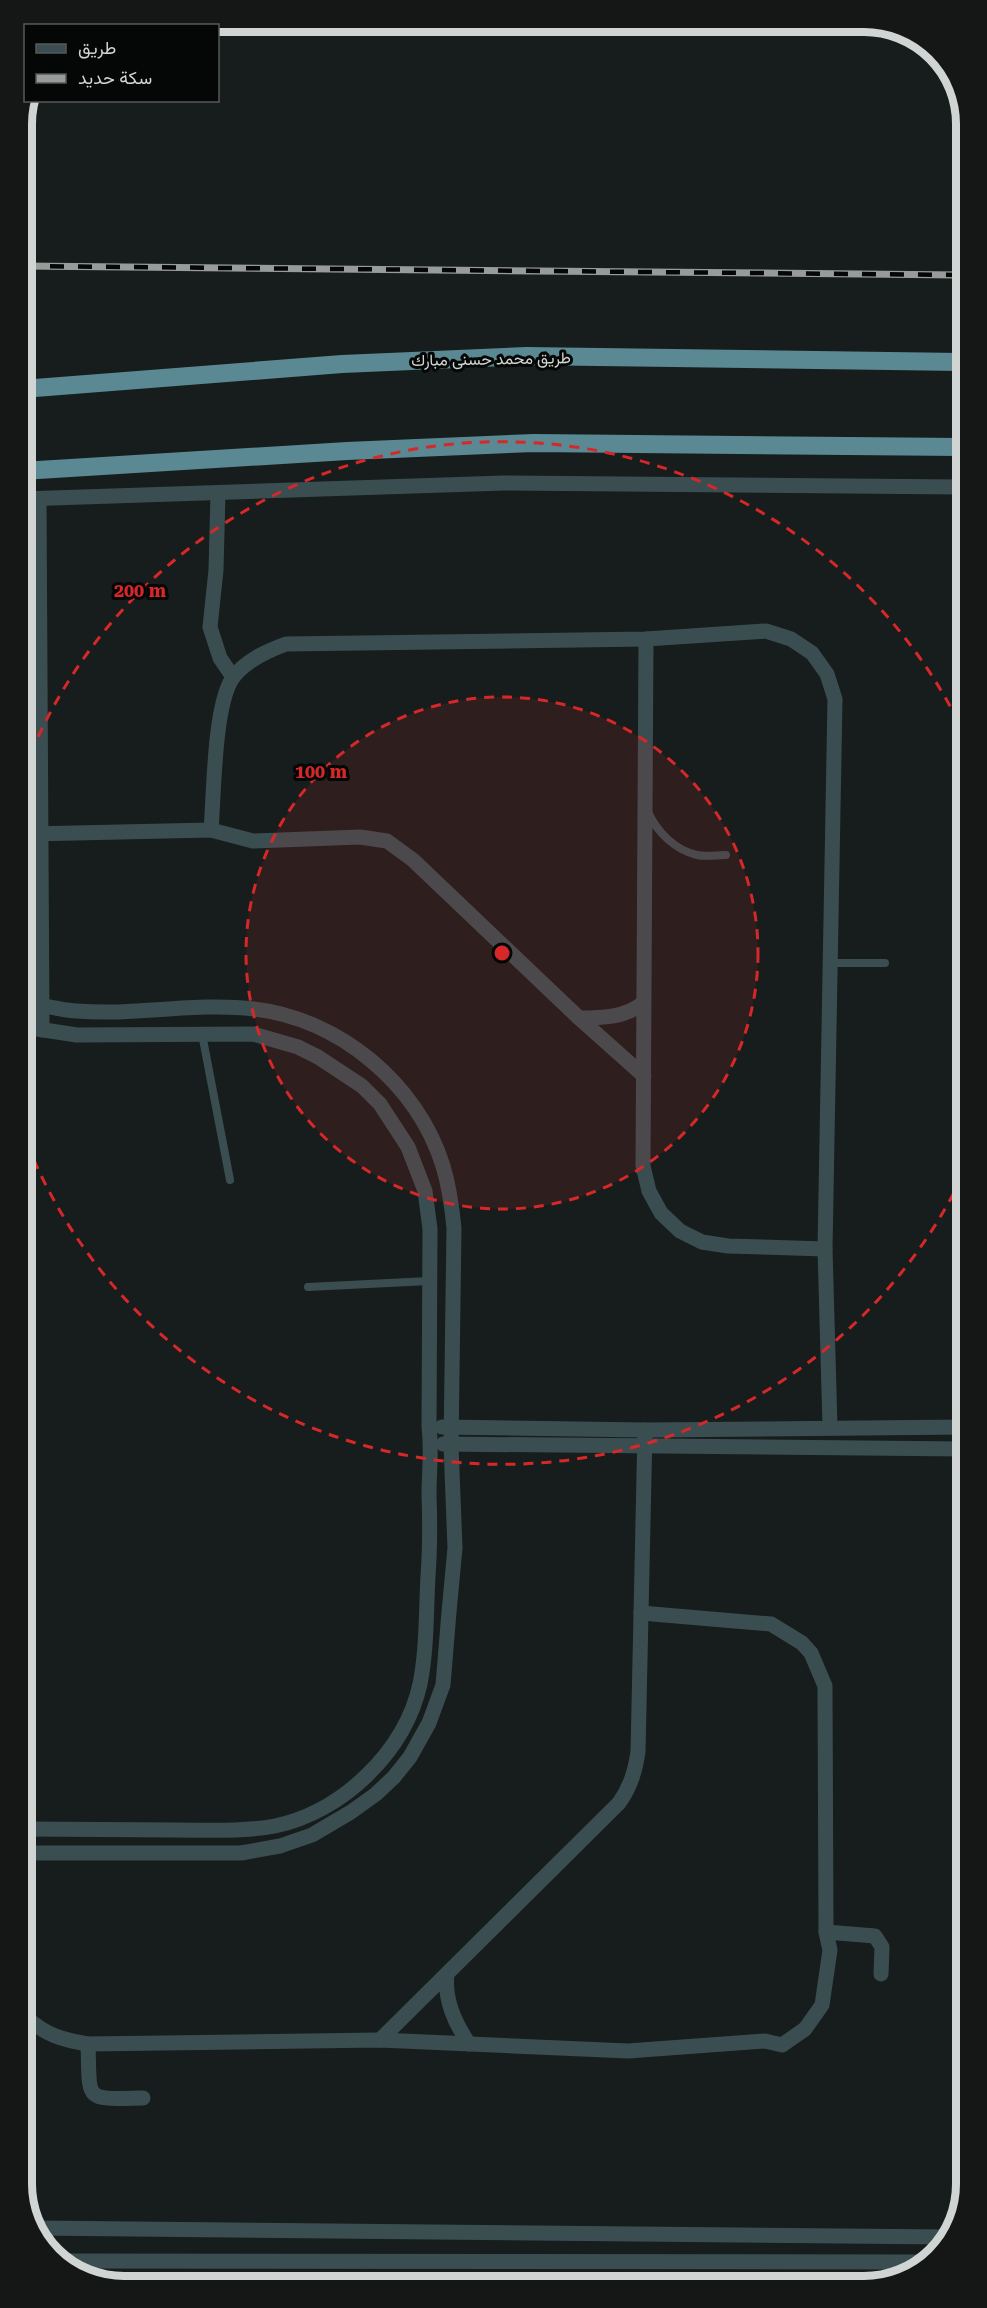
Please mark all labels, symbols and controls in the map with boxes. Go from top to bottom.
legend [24,24,219,102]
text: طريق [78,37,116,59]
text: سكة حديد [78,67,152,88]
street label: طريق محمد حسنى مبارك [411,348,571,371]
text: 200 m [114,580,167,601]
text: 100 m [295,761,348,782]
centre of rings [492,943,512,963]

